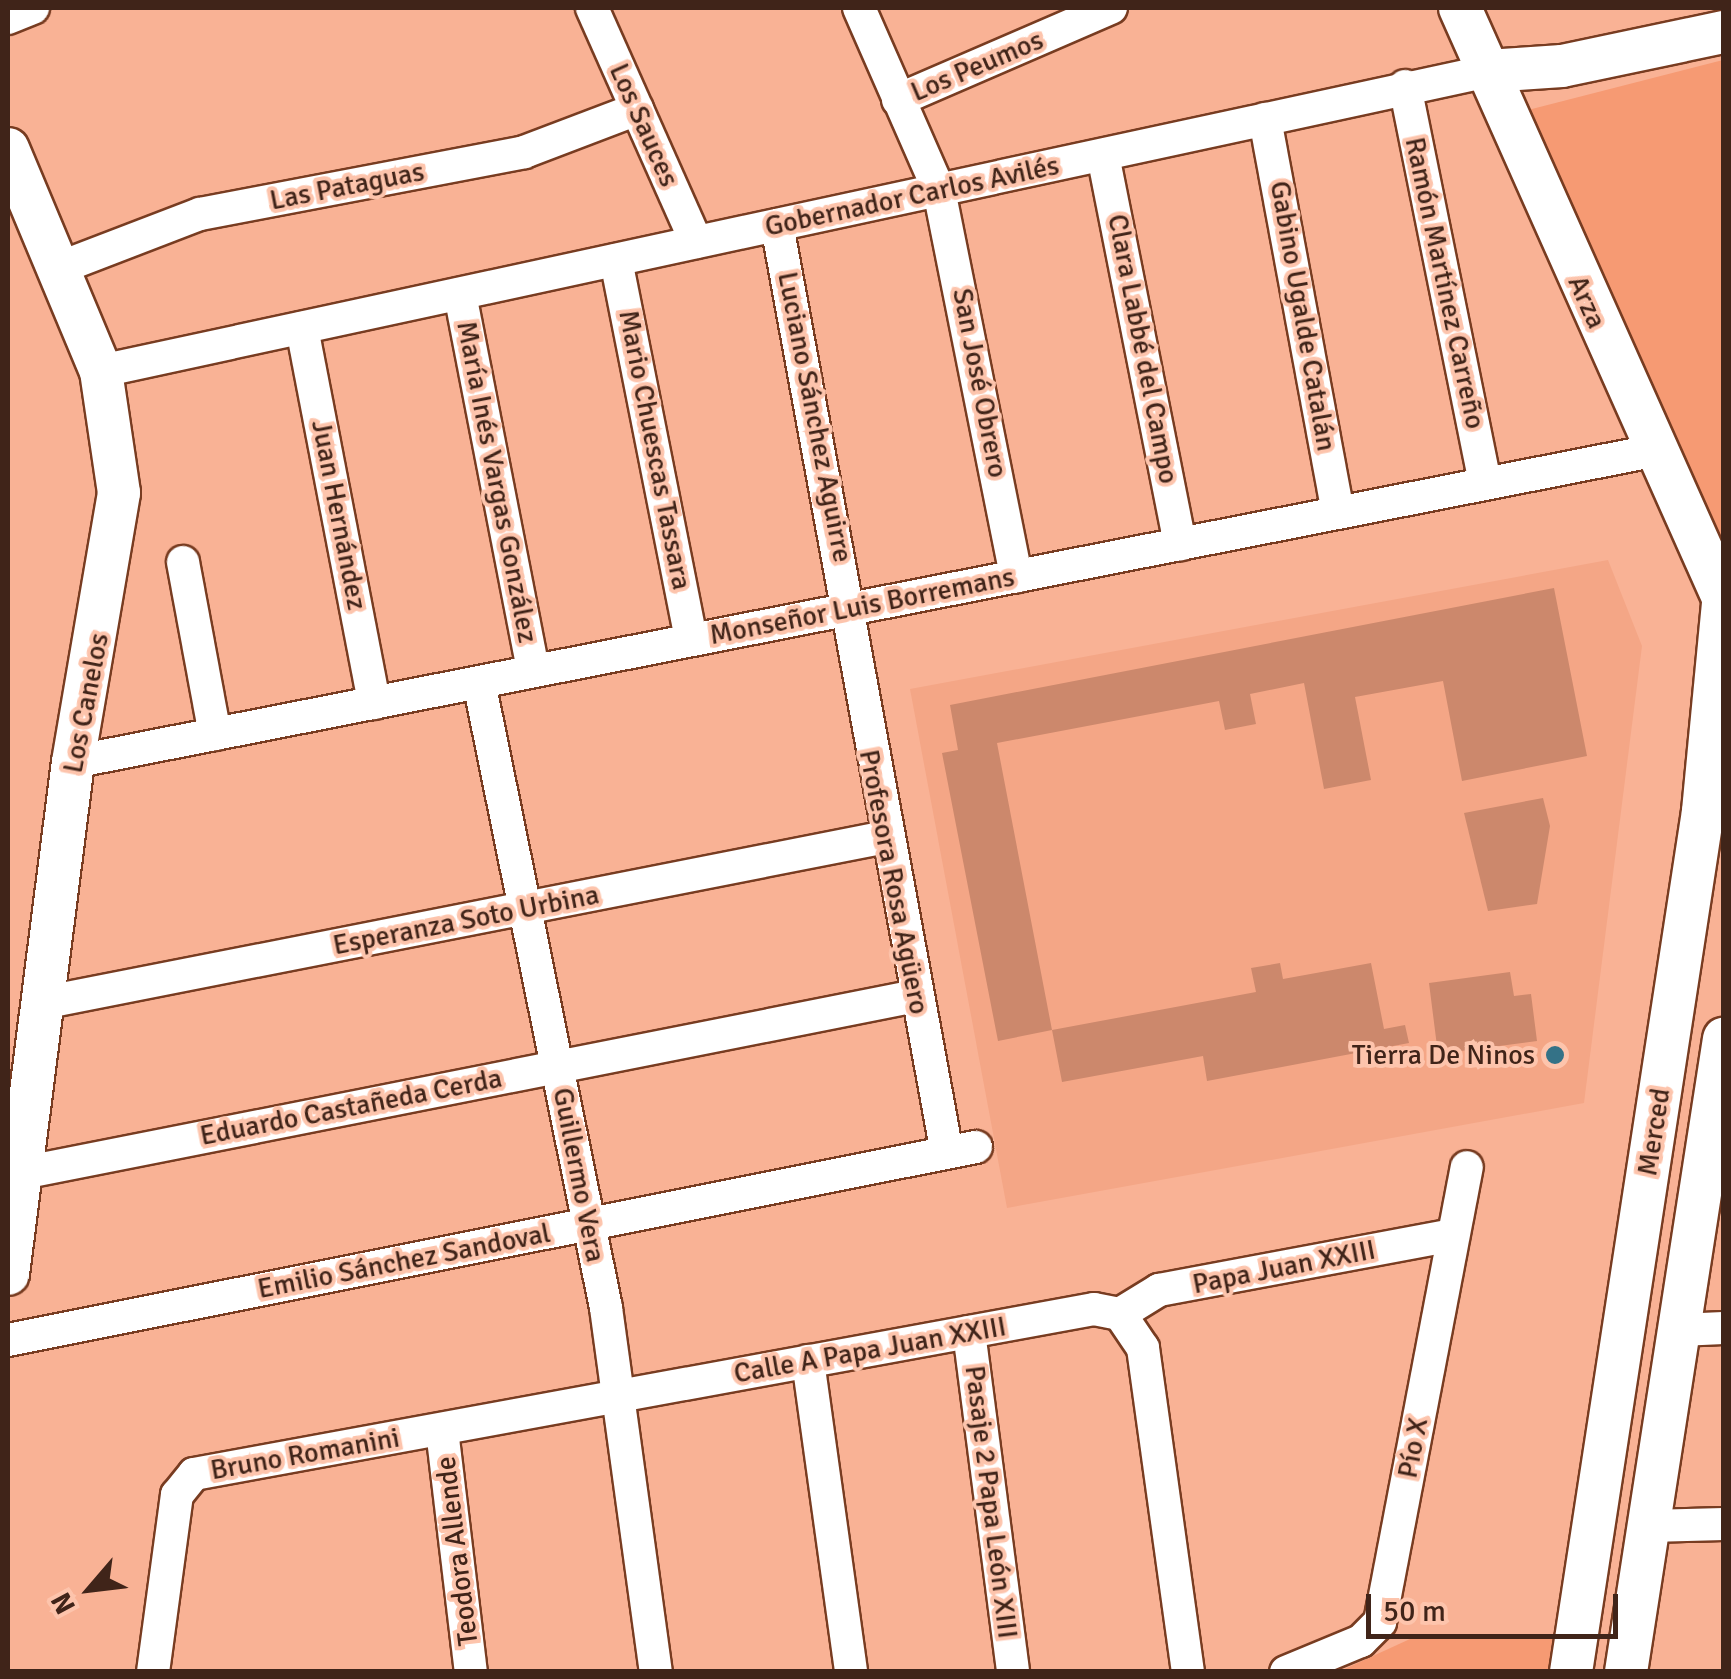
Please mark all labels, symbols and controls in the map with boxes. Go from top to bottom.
street label: Los Peumos [906,23,1048,109]
street label: Los Sauces [602,58,686,192]
street label: Ramón Martínez Carreño [1398,134,1492,432]
street label: Gobernador Carlos Avilés [762,148,1062,244]
street label: Las Pataguas [267,155,427,217]
street label: Gabino Ugalde Catalán [1263,178,1343,454]
street label: Clara Labbé del Campo [1100,211,1186,487]
street label: Luciano Sánchez Aguirre [770,269,860,565]
street label: Arza [1561,270,1613,334]
street label: San José Obrero [945,286,1015,480]
street label: Mario Chuescas Tassara [611,307,699,593]
street label: María Inés Vargas González [449,318,545,646]
street label: Juan Hernández [304,417,374,613]
street label: Monseñor Luis Borremans [707,560,1017,652]
street label: Los Canelos [56,630,116,776]
street label: Profesora Rosa Agüero [852,747,936,1017]
street label: Esperanza Soto Urbina [330,878,602,962]
place label: Tierra De Ninos [1352,1038,1535,1072]
marker: Tierra De Ninos [1544,1044,1566,1066]
street label: Eduardo Castañeda Cerda [197,1061,505,1153]
street label: Guillermo Vera [546,1085,612,1265]
street label: Merced [1631,1086,1677,1178]
street label: Emilio Sánchez Sandoval [255,1216,553,1306]
street label: Papa Juan XXIII [1190,1233,1378,1301]
street label: Calle A Papa Juan XXIII [731,1309,1009,1391]
street label: Pasaje 2 Papa León XIII [958,1364,1024,1640]
street label: Pío X [1391,1415,1435,1481]
street label: Bruno Romanini [208,1421,402,1487]
street label: Teodora Allende [429,1454,485,1648]
north arrow [40,1539,140,1639]
scale bar [1371,1574,1624,1636]
text: N [44,1587,83,1620]
text: 50 m [1383,1593,1446,1630]

